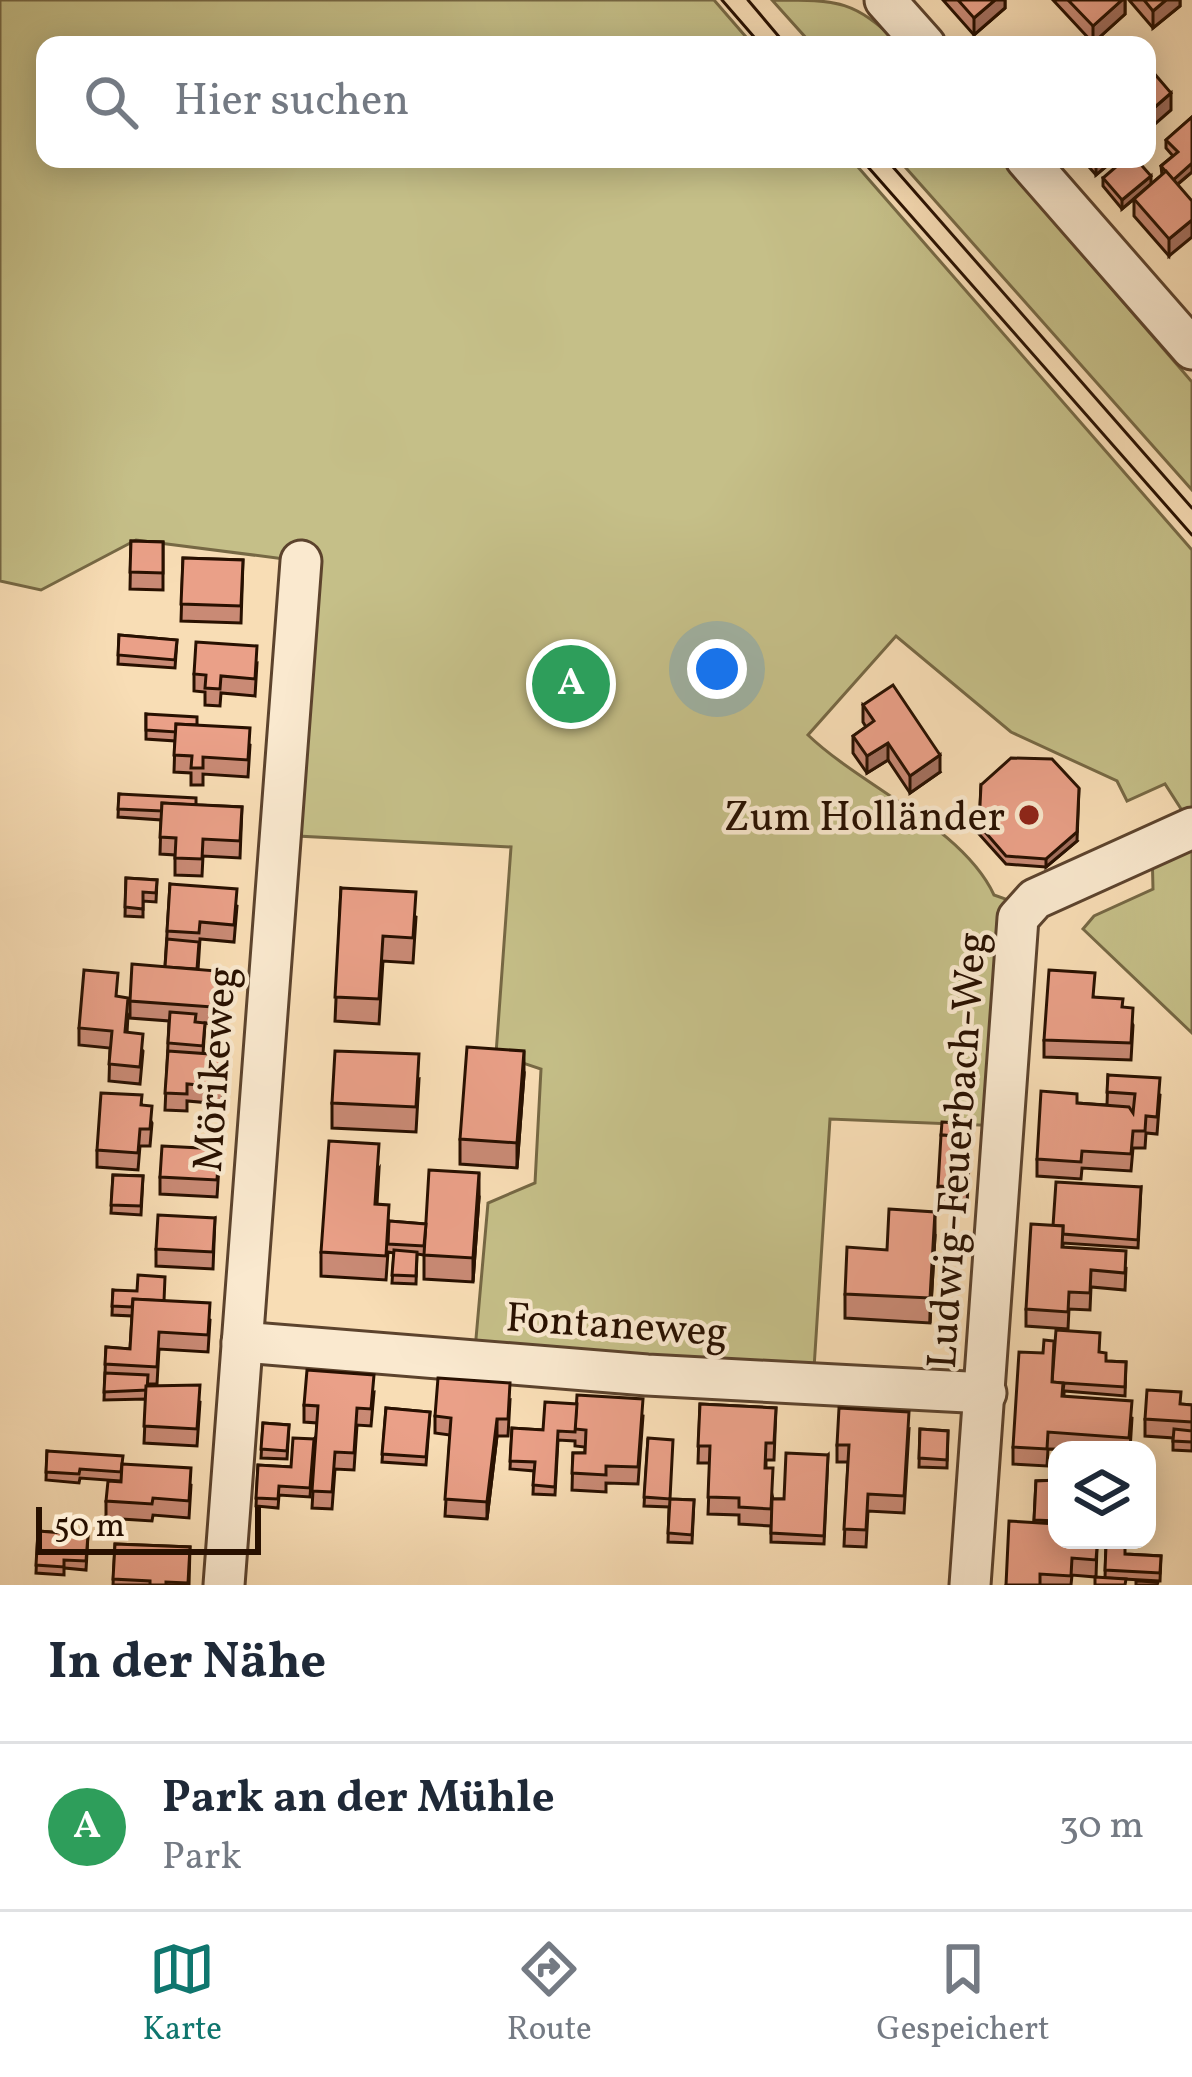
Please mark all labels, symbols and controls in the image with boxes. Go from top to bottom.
search box [36,36,1156,168]
icon: search [78,69,144,135]
text: Hier suchen [174,71,409,134]
pin: A [532,639,610,729]
your location [687,639,747,699]
place label: Zum Holländer [723,790,1005,849]
marker: Zum Holländer [1016,802,1042,828]
street label: Ludwig-Feuerbach-Weg [915,930,1004,1371]
street label: Mörikeweg [181,964,254,1174]
street label: Fontaneweg [504,1290,730,1365]
map controls [1048,1441,1156,1549]
button: layers [1048,1441,1156,1549]
scale bar [36,1501,261,1554]
text: 50 m [54,1505,125,1551]
text: In der Nähe [48,1628,326,1699]
text: Park an der Mühle [162,1768,555,1831]
text: A [73,1800,101,1854]
text: 30 m [1059,1800,1144,1854]
text: Park [162,1831,242,1885]
tab: Karte [142,1936,222,2054]
tab: Route [507,1936,592,2054]
tab: Gespeichert [877,1936,1050,2054]

